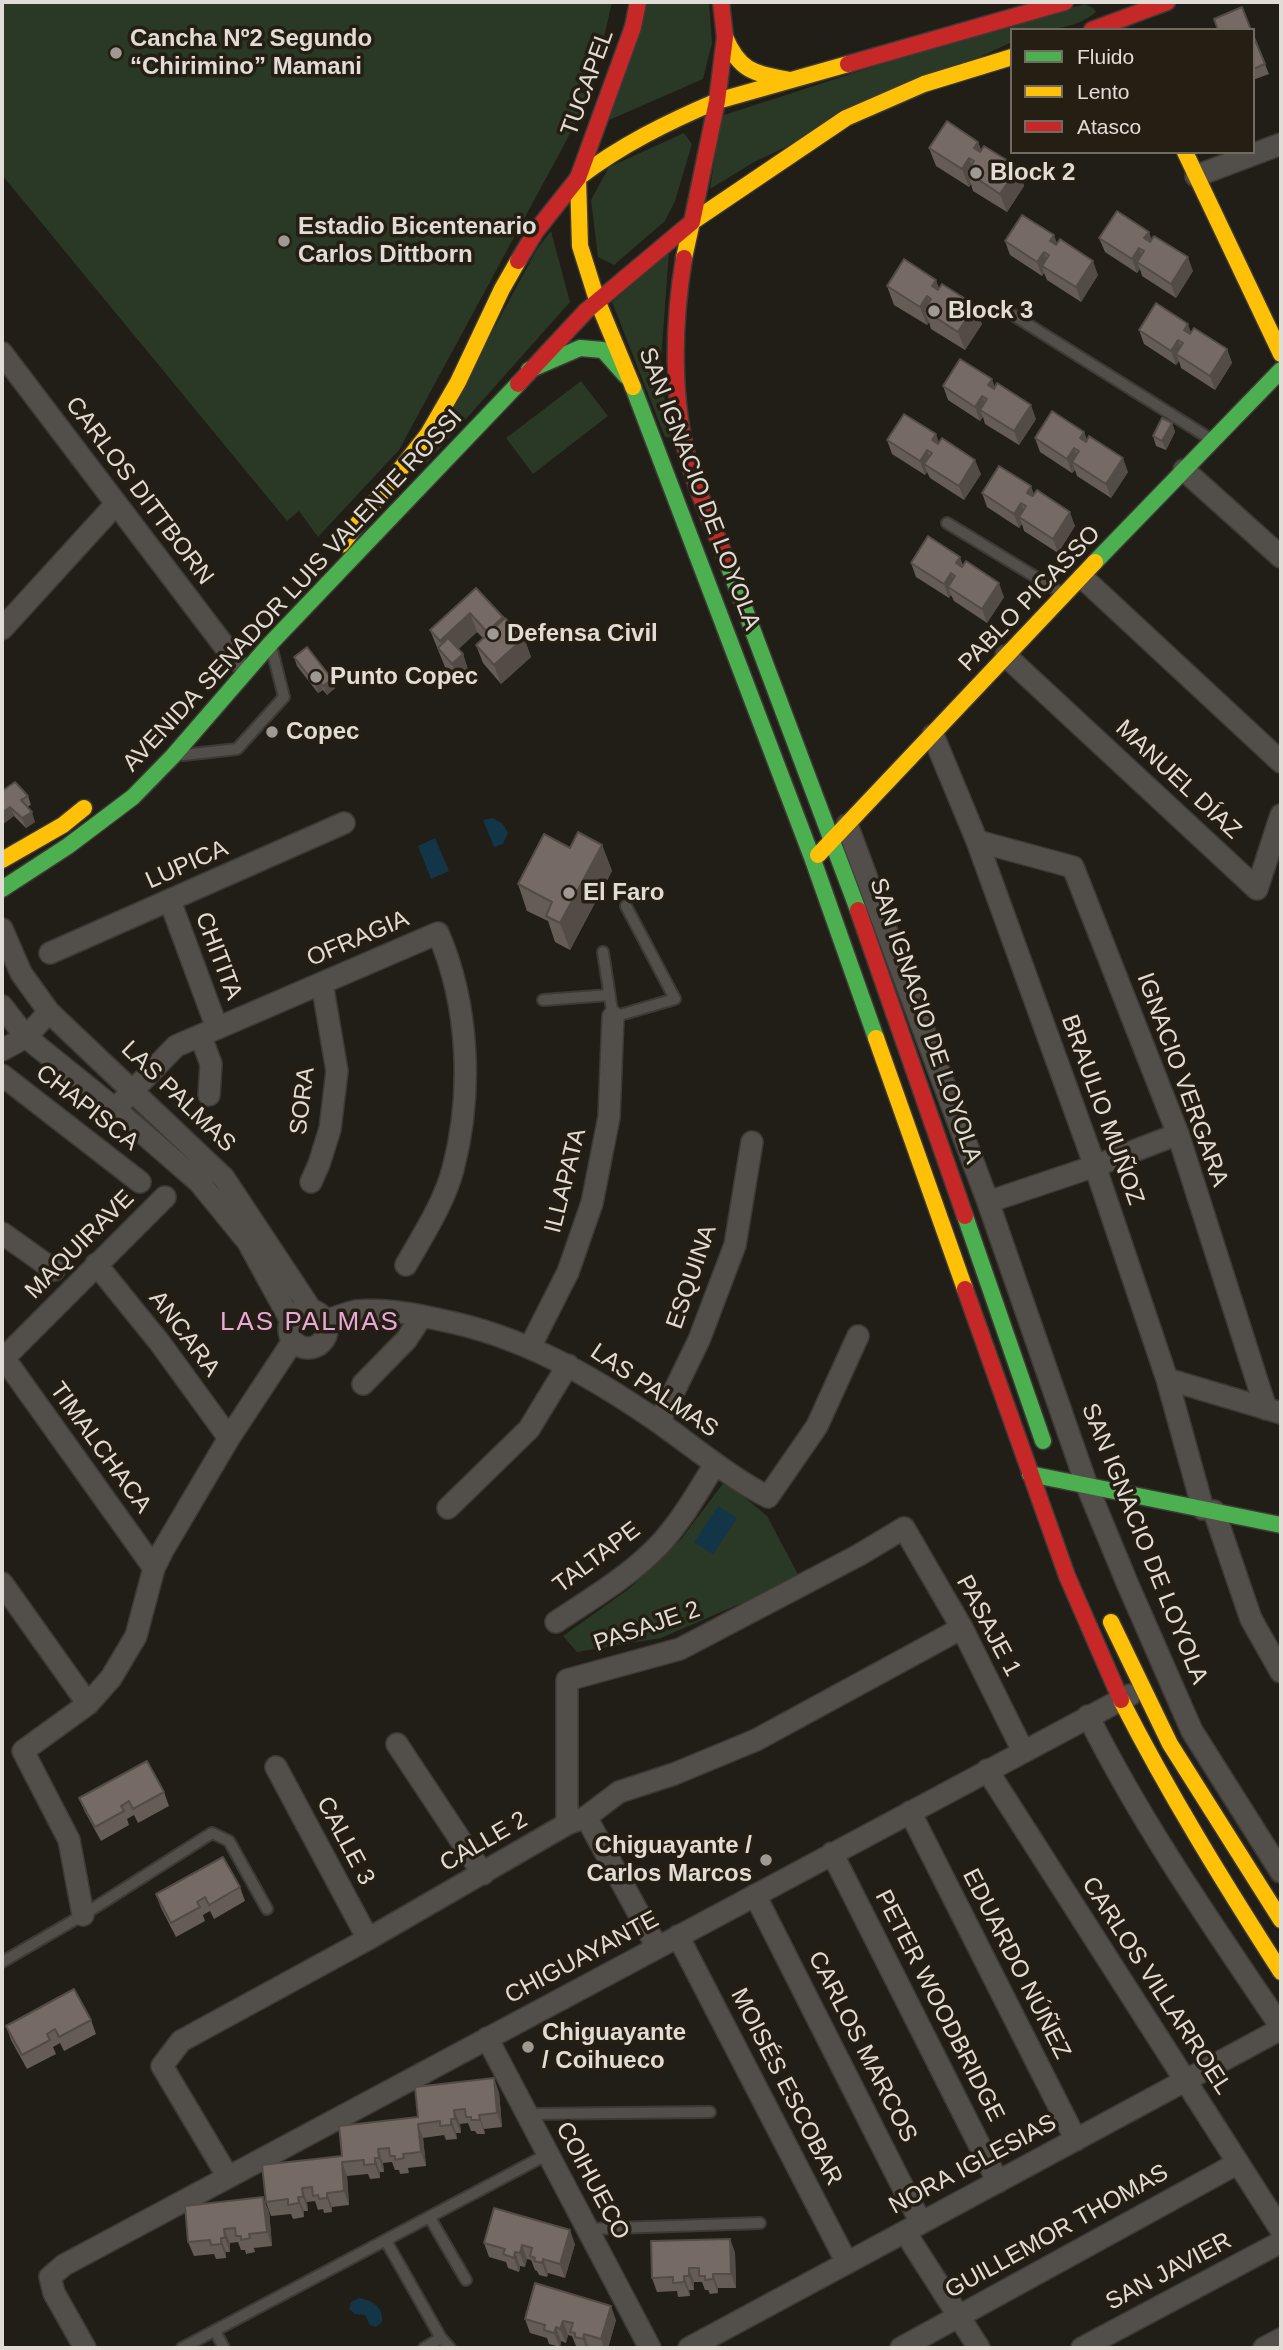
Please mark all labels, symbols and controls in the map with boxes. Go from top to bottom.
place label: Cancha Nº2 Segundo “Chirimino” Mamani [130,25,372,81]
street label: TUCAPEL [556,26,620,140]
legend [1010,28,1255,154]
marker: Cancha Nº2 Segundo “Chirimino” Mamani [108,45,124,61]
text: Fluido [1077,45,1134,68]
text: Lento [1077,80,1130,103]
text: Atasco [1077,115,1141,138]
place label: Block 2 [990,159,1075,187]
marker: Block 2 [968,165,984,181]
place label: Estadio Bicentenario Carlos Dittborn [298,213,537,269]
marker: Estadio Bicentenario Carlos Dittborn [276,233,292,249]
place label: Block 3 [948,297,1033,325]
marker: Block 3 [926,303,942,319]
street label: SAN IGNACIO DE LOYOLA [632,344,766,634]
street label: CARLOS DITTBORN [59,391,219,591]
street label: AVENIDA SENADOR LUIS VALENTE ROSSI [117,404,469,778]
street label: PABLO PICASSO [953,520,1107,678]
place label: Defensa Civil [507,620,658,648]
marker: Defensa Civil [485,626,501,642]
place label: Punto Copec [330,663,478,691]
marker: Punto Copec [308,669,324,685]
street label: MANUEL DÍAZ [1109,714,1247,846]
place label: Copec [286,718,359,746]
marker: Copec [264,724,280,740]
street label: LUPICA [142,834,232,896]
street label: SAN IGNACIO DE LOYOLA [863,874,987,1168]
place label: El Faro [583,879,664,907]
marker: El Faro [561,885,577,901]
street label: OFRAGIA [303,905,413,973]
street label: CHITITA [188,908,248,1004]
street label: IGNACIO VERGARA [1130,969,1234,1191]
street label: BRAULIO MUÑOZ [1054,1011,1150,1209]
street label: LAS PALMAS [115,1035,241,1159]
street label: CHAPISCA [30,1059,144,1157]
street label: SORA [285,1065,321,1137]
street label: ILLAPATA [539,1126,593,1236]
street label: MAQUIRAVE [20,1185,140,1305]
street label: ESQUINA [661,1221,723,1333]
street label: ANCARA [142,1285,226,1383]
district label: LAS PALMAS [221,1307,399,1339]
street label: LAS PALMAS [585,1338,723,1444]
street label: TIMALCHACA [43,1377,157,1519]
street label: SAN IGNACIO DE LOYOLA [1074,1399,1214,1689]
street label: TALTAPE [548,1516,646,1600]
street label: PASAJE 1 [949,1571,1027,1681]
street label: PASAJE 2 [590,1595,704,1659]
street label: CALLE 3 [310,1792,380,1890]
street label: CALLE 2 [435,1806,533,1878]
place label: Chiguayante / Carlos Marcos [587,1832,752,1888]
marker: Chiguayante / Carlos Marcos [758,1852,774,1868]
street label: EDUARDO NÚÑEZ [956,1864,1076,2064]
street label: CARLOS VILLARROEL [1075,1872,1237,2100]
street label: PETER WOODBRIDGE [868,1885,1010,2127]
street label: CHIGUAYANTE [500,1905,664,2011]
street label: CARLOS MARCOS [801,1947,923,2147]
street label: MOISÉS ESCOBAR [724,1984,848,2190]
place label: Chiguayante / Coihueco [542,2019,686,2075]
marker: Chiguayante / Coihueco [520,2039,536,2055]
street label: NORA IGLESIAS [884,2109,1062,2221]
street label: COIHUECO [549,2117,635,2245]
street label: GUILLEMOR THOMAS [940,2159,1174,2305]
street label: SAN JAVIER [1101,2227,1237,2317]

